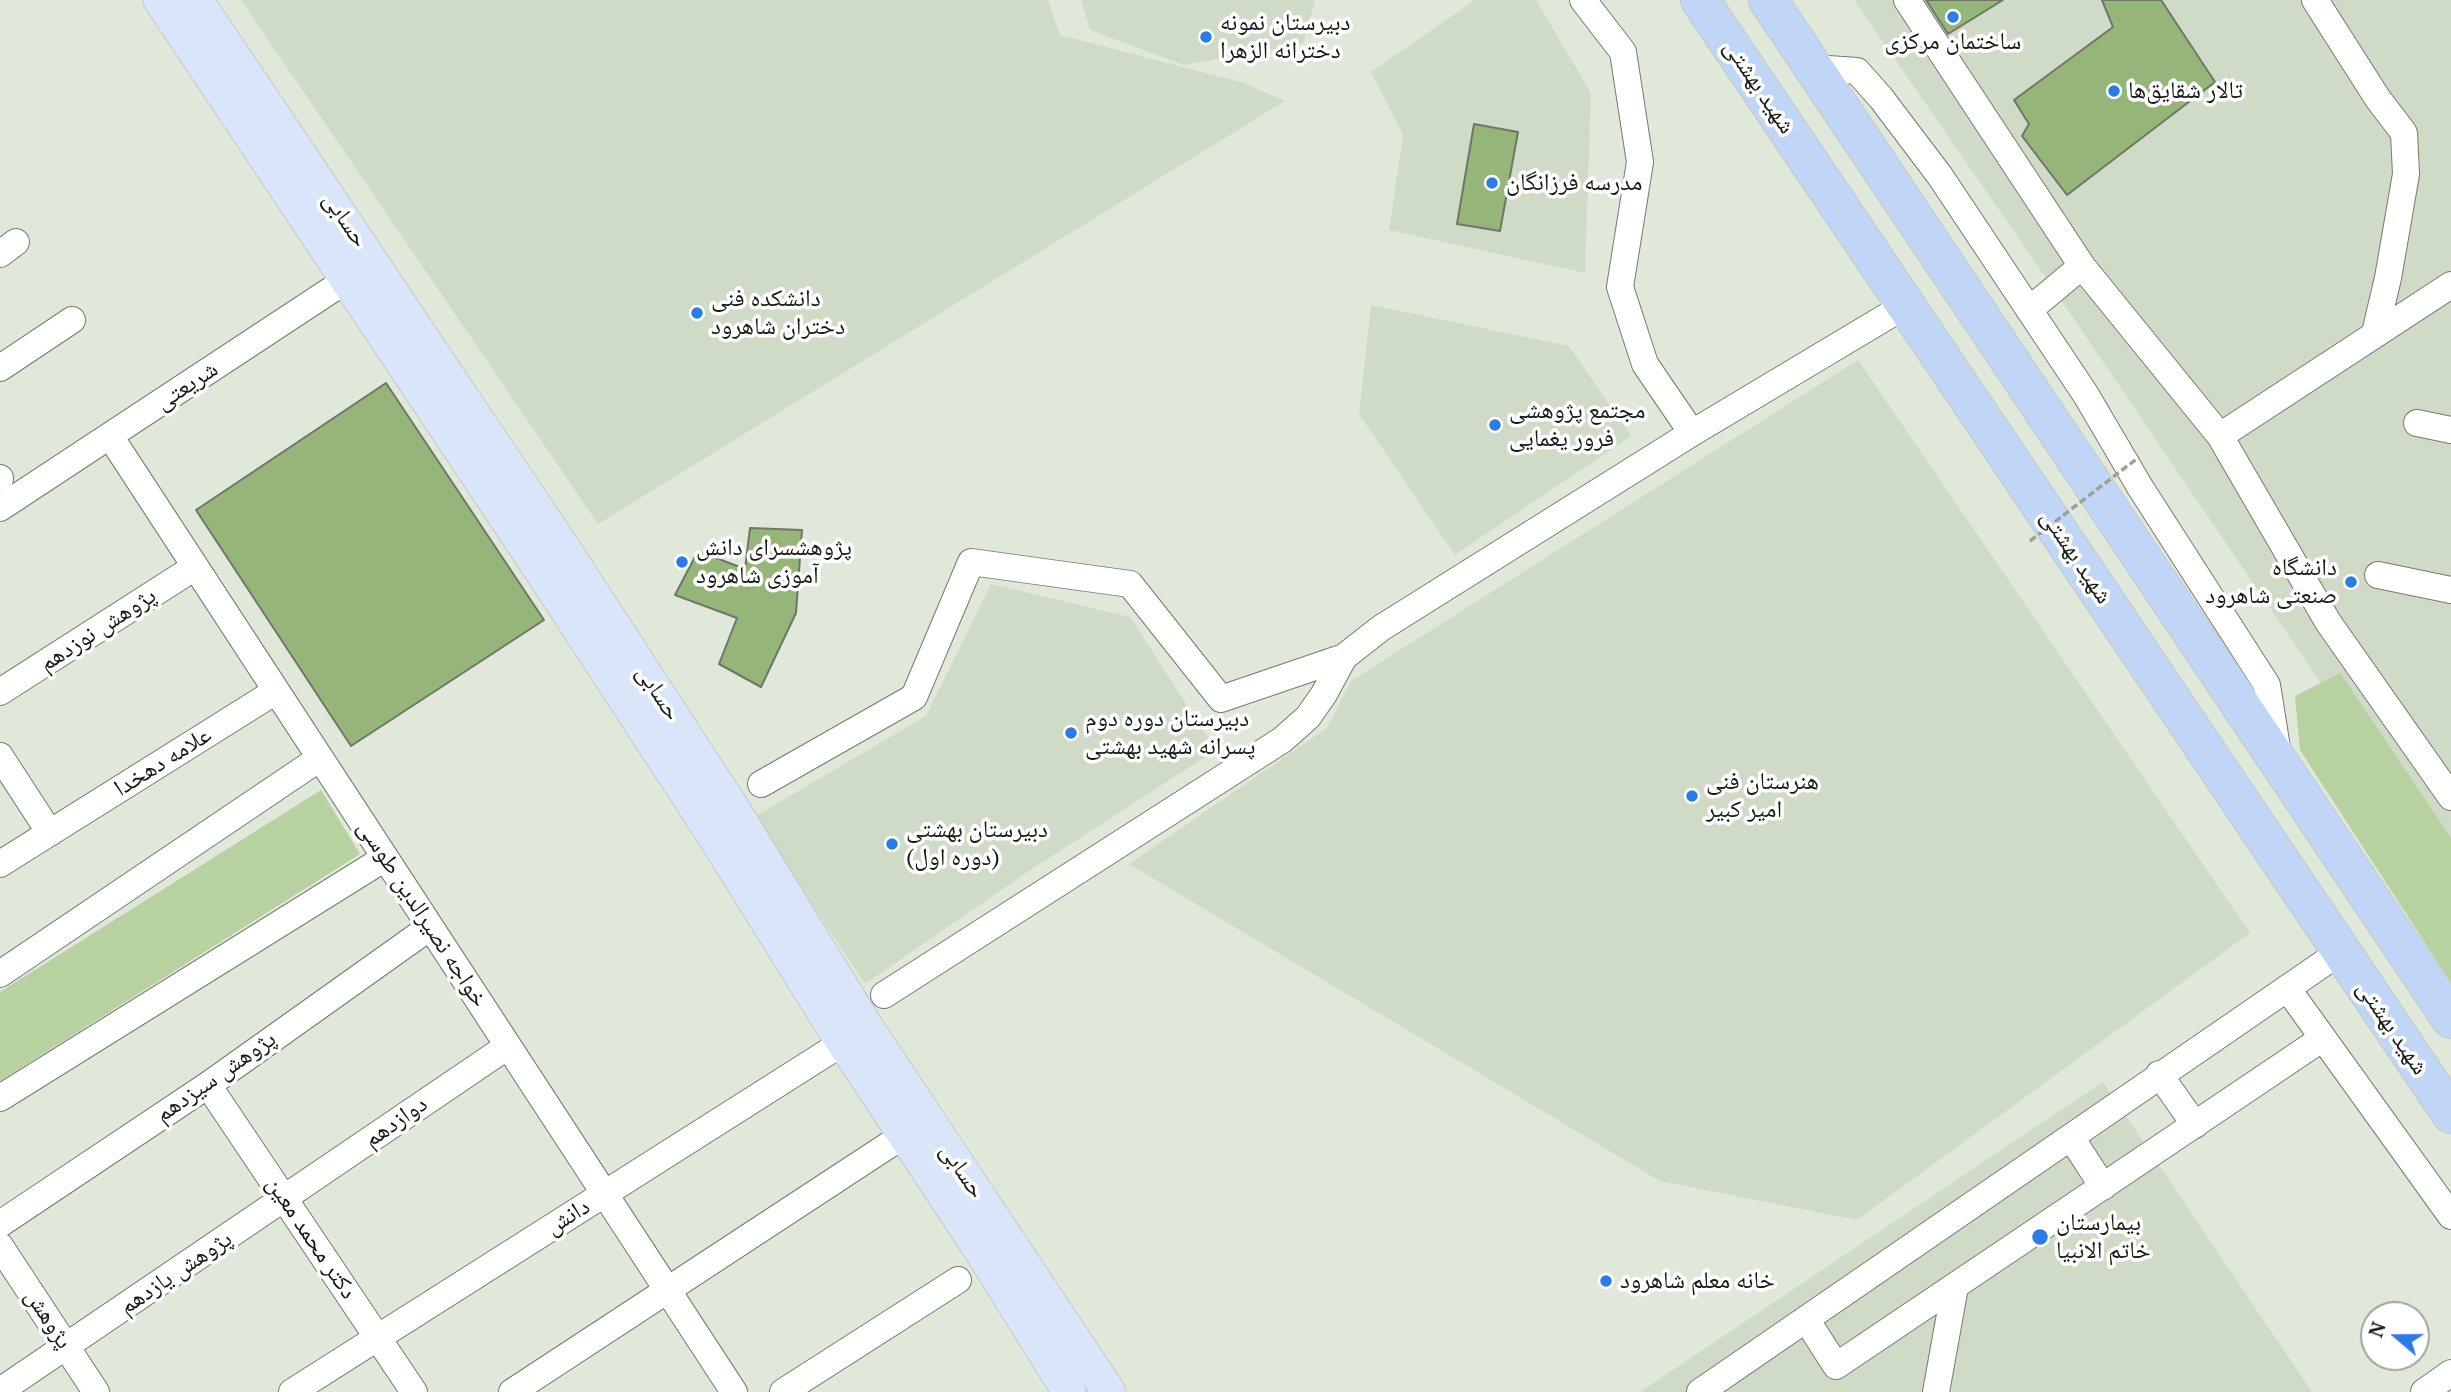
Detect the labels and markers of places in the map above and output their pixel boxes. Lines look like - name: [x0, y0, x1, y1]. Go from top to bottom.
- place label: دبیرستان نمونه دخترانه الزهرا: [1220, 9, 1350, 65]
- marker: ساختمان مرکزی: [1945, 9, 1961, 25]
- place label: ساختمان مرکزی: [1885, 28, 2021, 56]
- marker: دبیرستان نمونه دخترانه الزهرا: [1198, 29, 1214, 45]
- place label: تالار شقایق‌‌ها: [2128, 77, 2243, 105]
- marker: تالار شقایق‌‌ها: [2106, 83, 2122, 99]
- place label: مدرسه فرزانگان: [1506, 169, 1643, 197]
- marker: مدرسه فرزانگان: [1484, 175, 1500, 191]
- place label: دانشکده فنی دختران شاهرود: [711, 285, 845, 341]
- marker: دانشکده فنی دختران شاهرود: [689, 305, 705, 321]
- place label: مجتمع پژوهشی فرور یغمایی: [1509, 397, 1646, 453]
- marker: مجتمع پژوهشی فرور یغمایی: [1487, 417, 1503, 433]
- place label: پژوهشسرای دانش آموزی شاهرود: [696, 534, 852, 590]
- marker: پژوهشسرای دانش آموزی شاهرود: [674, 554, 690, 570]
- place label: دانشگاه صنعتی شاهرود: [2205, 554, 2337, 610]
- marker: دانشگاه صنعتی شاهرود: [2343, 574, 2359, 590]
- place label: دبیرستان دوره دوم پسرانه شهید بهشتی: [1085, 705, 1255, 761]
- marker: دبیرستان دوره دوم پسرانه شهید بهشتی: [1063, 725, 1079, 741]
- place label: هنرستان فنی امیر کبیر: [1706, 768, 1819, 824]
- marker: هنرستان فنی امیر کبیر: [1684, 788, 1700, 804]
- place label: دبیرستان بهشتی (دوره اول): [906, 816, 1048, 872]
- marker: دبیرستان بهشتی (دوره اول): [884, 836, 900, 852]
- place label: بیمارستان خاتم الانبیا: [2056, 1209, 2151, 1265]
- marker: بیمارستان خاتم الانبیا: [2030, 1227, 2050, 1247]
- place label: خانه معلم شاهرود: [1620, 1267, 1775, 1295]
- marker: خانه معلم شاهرود: [1598, 1273, 1614, 1289]

